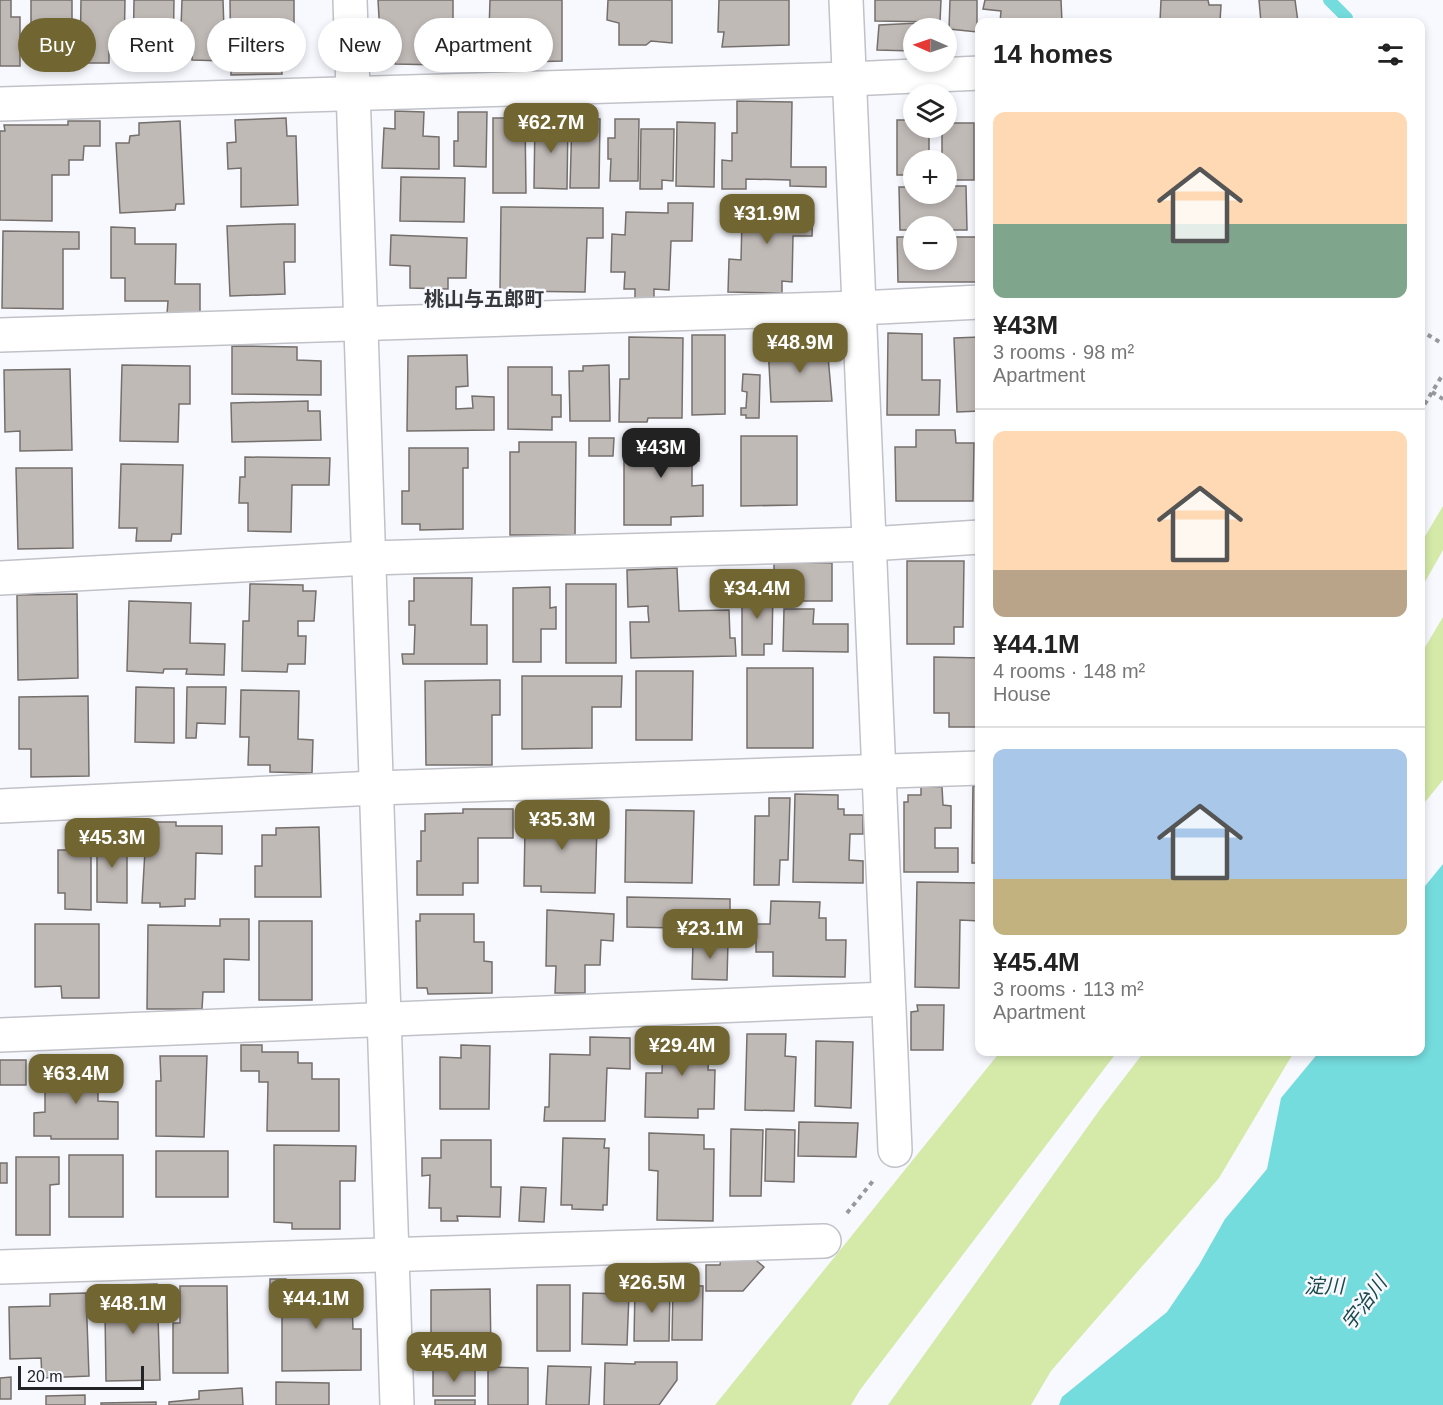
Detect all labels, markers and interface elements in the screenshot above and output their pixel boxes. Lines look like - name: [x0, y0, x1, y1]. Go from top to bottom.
- chip: Buy: [18, 18, 96, 72]
- chip: Rent: [108, 18, 195, 72]
- chip: Filters: [207, 18, 306, 72]
- chip: New: [318, 18, 402, 72]
- chip: Apartment: [414, 18, 553, 72]
- north arrow: [903, 18, 957, 72]
- map controls: [903, 18, 957, 270]
- icon: filters: [1374, 38, 1407, 71]
- text: 14 homes: [993, 39, 1113, 69]
- button: layers: [903, 84, 957, 138]
- pin: ¥62.7M: [502, 103, 600, 154]
- text: ¥62.7M: [518, 111, 584, 133]
- button: +: [903, 150, 957, 204]
- icon: home: [1146, 151, 1254, 259]
- pin: ¥31.9M: [718, 194, 816, 245]
- text: ¥31.9M: [734, 202, 800, 224]
- button: −: [903, 216, 957, 270]
- district label: 桃山与五郎町: [424, 288, 544, 310]
- text: ¥43M: [993, 310, 1058, 340]
- pin: ¥48.9M: [751, 323, 849, 374]
- text: ¥48.9M: [767, 331, 833, 353]
- text: 3 rooms · 98 m²: [993, 341, 1134, 363]
- text: Apartment: [993, 364, 1085, 386]
- pin: ¥43M: [625, 428, 697, 479]
- text: ¥43M: [636, 436, 686, 458]
- icon: home: [1146, 470, 1254, 578]
- pin: ¥34.4M: [708, 569, 806, 620]
- text: ¥34.4M: [724, 577, 790, 599]
- text: ¥44.1M: [993, 629, 1080, 659]
- text: 4 rooms · 148 m²: [993, 660, 1145, 682]
- text: House: [993, 683, 1051, 705]
- icon: home: [1146, 788, 1254, 896]
- pin: ¥35.3M: [513, 800, 611, 851]
- text: ¥35.3M: [529, 808, 595, 830]
- pin: ¥45.3M: [63, 818, 161, 869]
- text: ¥45.3M: [79, 826, 145, 848]
- pin: ¥23.1M: [661, 909, 759, 960]
- text: ¥23.1M: [677, 917, 743, 939]
- text: ¥45.4M: [993, 947, 1080, 977]
- text: 3 rooms · 113 m²: [993, 978, 1144, 1000]
- text: Apartment: [993, 1001, 1085, 1023]
- pin: ¥29.4M: [633, 1026, 731, 1077]
- text: ¥29.4M: [649, 1034, 715, 1056]
- pin: ¥63.4M: [27, 1054, 125, 1105]
- text: ¥63.4M: [43, 1062, 109, 1084]
- pin: ¥26.5M: [603, 1263, 701, 1314]
- text: ¥26.5M: [619, 1271, 685, 1293]
- water label: 宇治川: [1337, 1271, 1392, 1334]
- water label: 淀川: [1304, 1275, 1346, 1297]
- pin: ¥44.1M: [267, 1279, 365, 1330]
- pin: ¥48.1M: [84, 1284, 182, 1335]
- text: ¥44.1M: [283, 1287, 349, 1309]
- text: ¥48.1M: [100, 1292, 166, 1314]
- pin: ¥45.4M: [405, 1332, 503, 1383]
- text: ¥45.4M: [421, 1340, 487, 1362]
- scale bar: [18, 1363, 144, 1390]
- text: 20 m: [27, 1368, 63, 1385]

